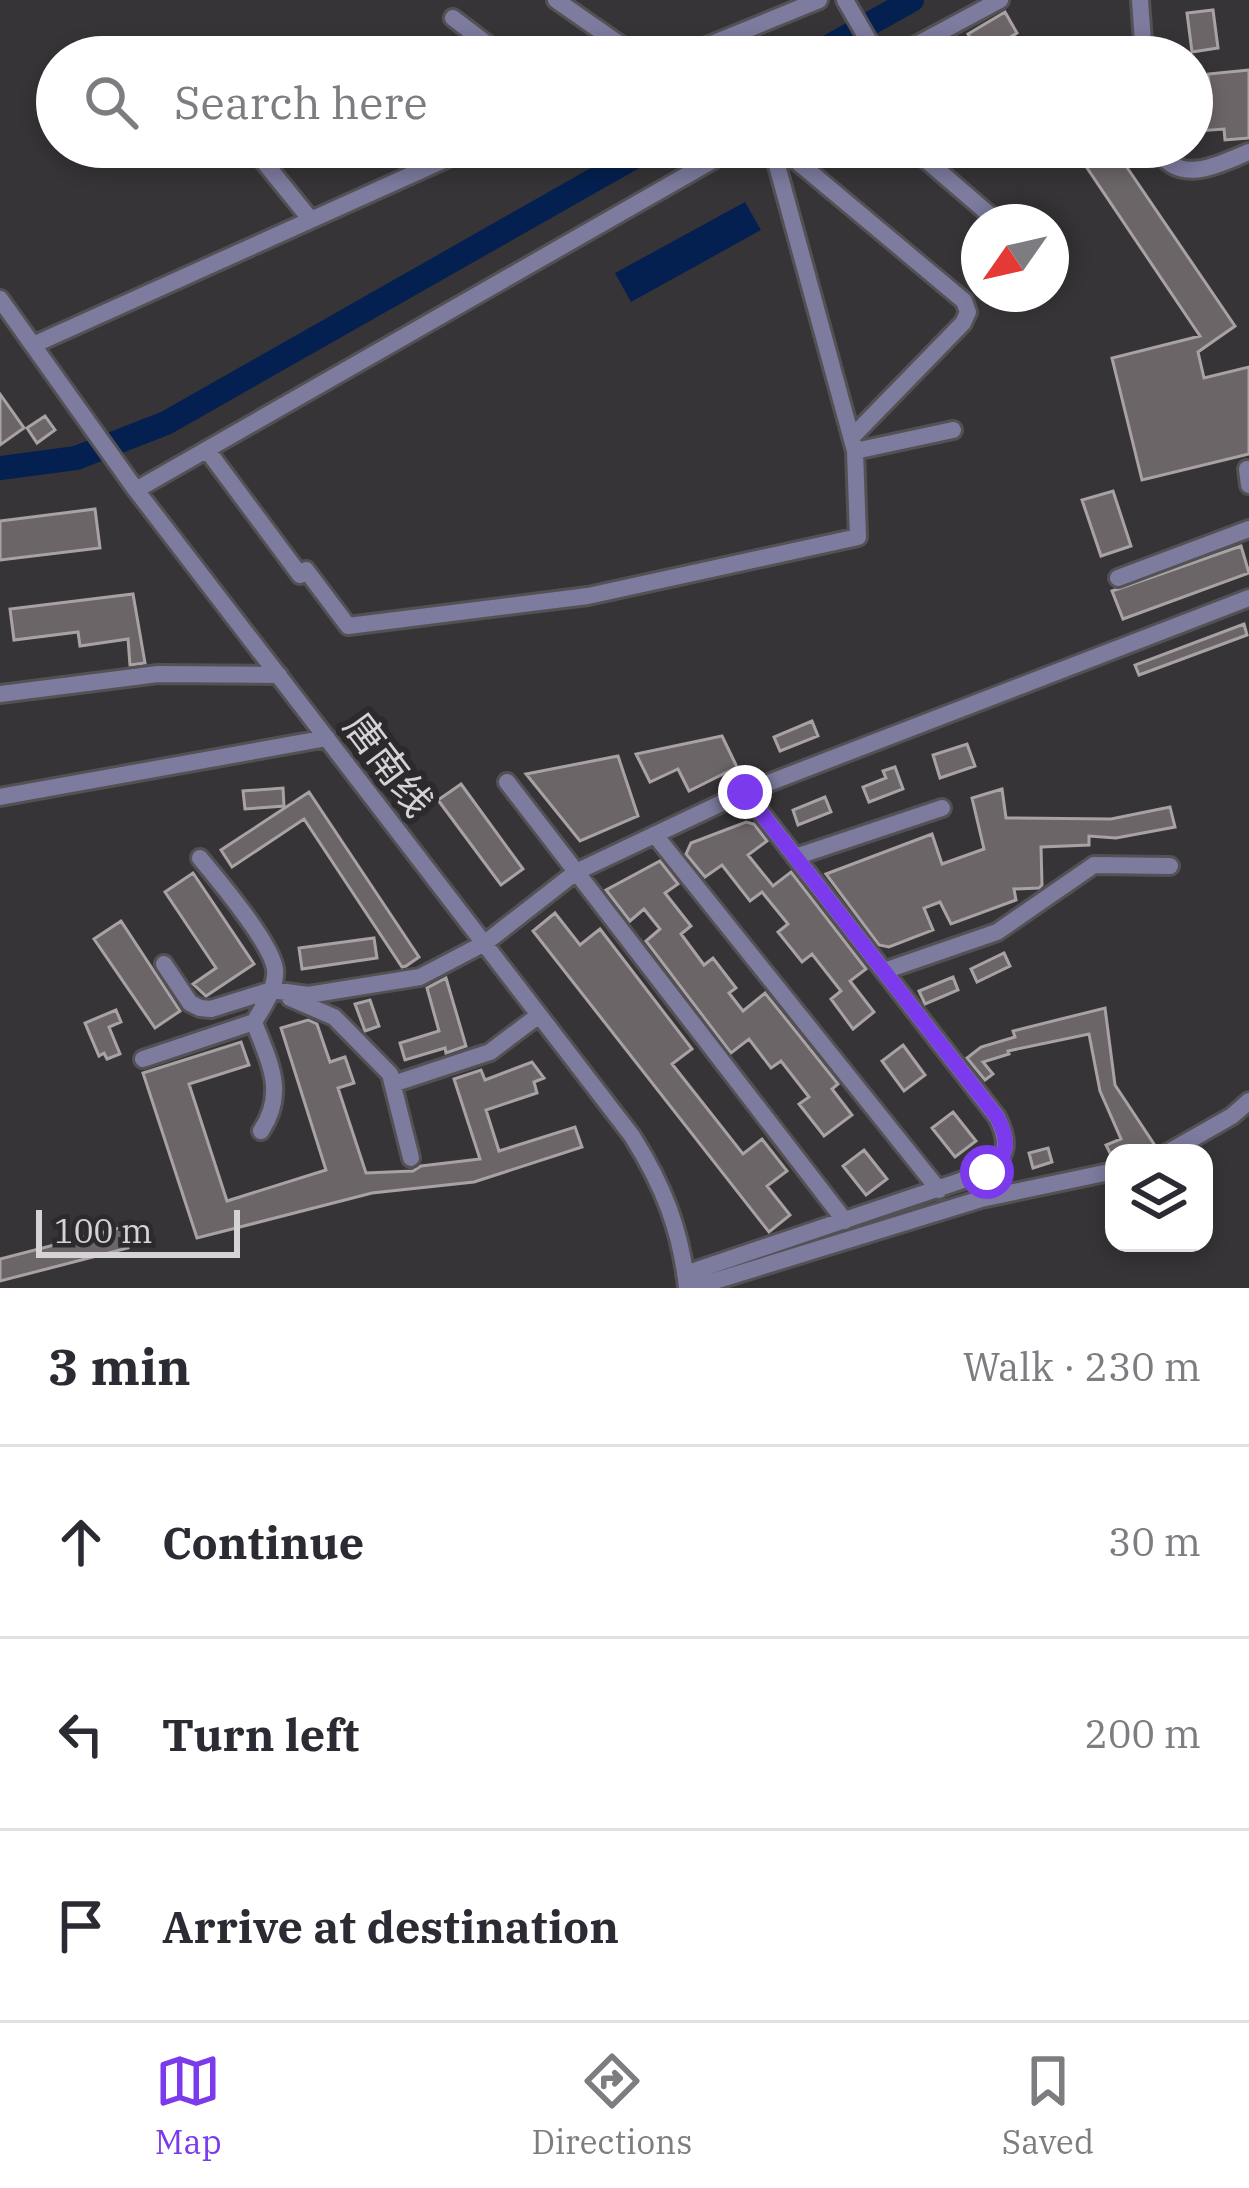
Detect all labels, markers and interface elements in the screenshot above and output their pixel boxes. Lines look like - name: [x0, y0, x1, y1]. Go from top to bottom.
- search box: [36, 36, 1213, 168]
- icon: search: [78, 69, 144, 135]
- text: Search here: [174, 73, 428, 131]
- north arrow: [961, 204, 1069, 312]
- street label: 唐南线: [333, 702, 445, 826]
- route end: [718, 765, 772, 819]
- map controls: [1105, 1144, 1213, 1252]
- button: layers: [1105, 1144, 1213, 1252]
- route start: [960, 1145, 1014, 1199]
- scale bar: [36, 1204, 240, 1257]
- text: 100 m: [54, 1209, 153, 1252]
- text: 3 min: [48, 1333, 191, 1399]
- text: Walk · 230 m: [963, 1341, 1201, 1392]
- icon: ahead: [48, 1509, 114, 1575]
- text: Continue: [162, 1513, 364, 1571]
- text: 30 m: [1108, 1516, 1201, 1567]
- icon: left: [48, 1701, 114, 1767]
- text: Turn left: [162, 1705, 359, 1763]
- text: 200 m: [1085, 1708, 1201, 1759]
- icon: arrive: [48, 1893, 114, 1959]
- text: Arrive at destination: [162, 1897, 619, 1955]
- tab: Map: [155, 2048, 222, 2163]
- tab: Directions: [531, 2048, 692, 2163]
- tab: Saved: [1002, 2048, 1094, 2163]

